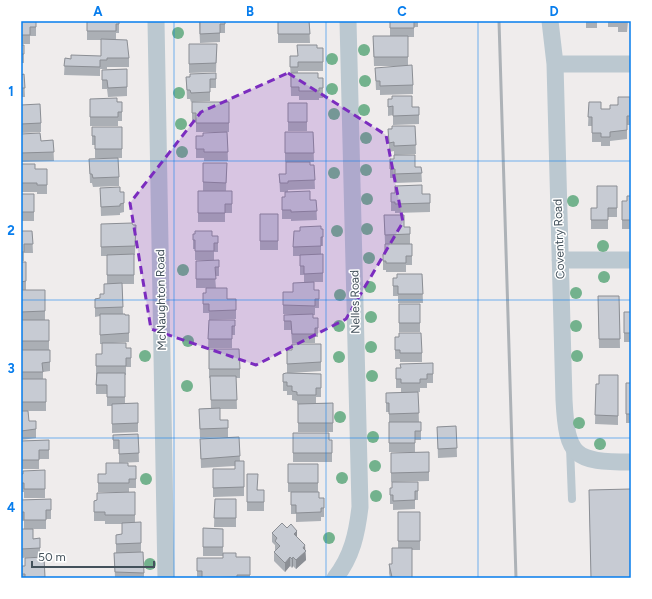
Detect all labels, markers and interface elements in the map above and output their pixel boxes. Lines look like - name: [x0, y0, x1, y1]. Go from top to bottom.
- text: A: [93, 4, 103, 19]
- text: B: [246, 4, 254, 19]
- text: C: [397, 4, 407, 19]
- text: D: [549, 4, 559, 19]
- text: 1: [8, 84, 14, 99]
- street label: Coventry Road: [551, 199, 567, 279]
- text: 2: [7, 223, 15, 238]
- street label: McNaughton Road: [153, 249, 169, 351]
- street label: Nelles Road: [347, 270, 363, 334]
- text: 3: [7, 361, 15, 376]
- text: 4: [7, 500, 15, 515]
- scale bar: [32, 543, 154, 569]
- text: 50 m: [38, 550, 66, 564]

